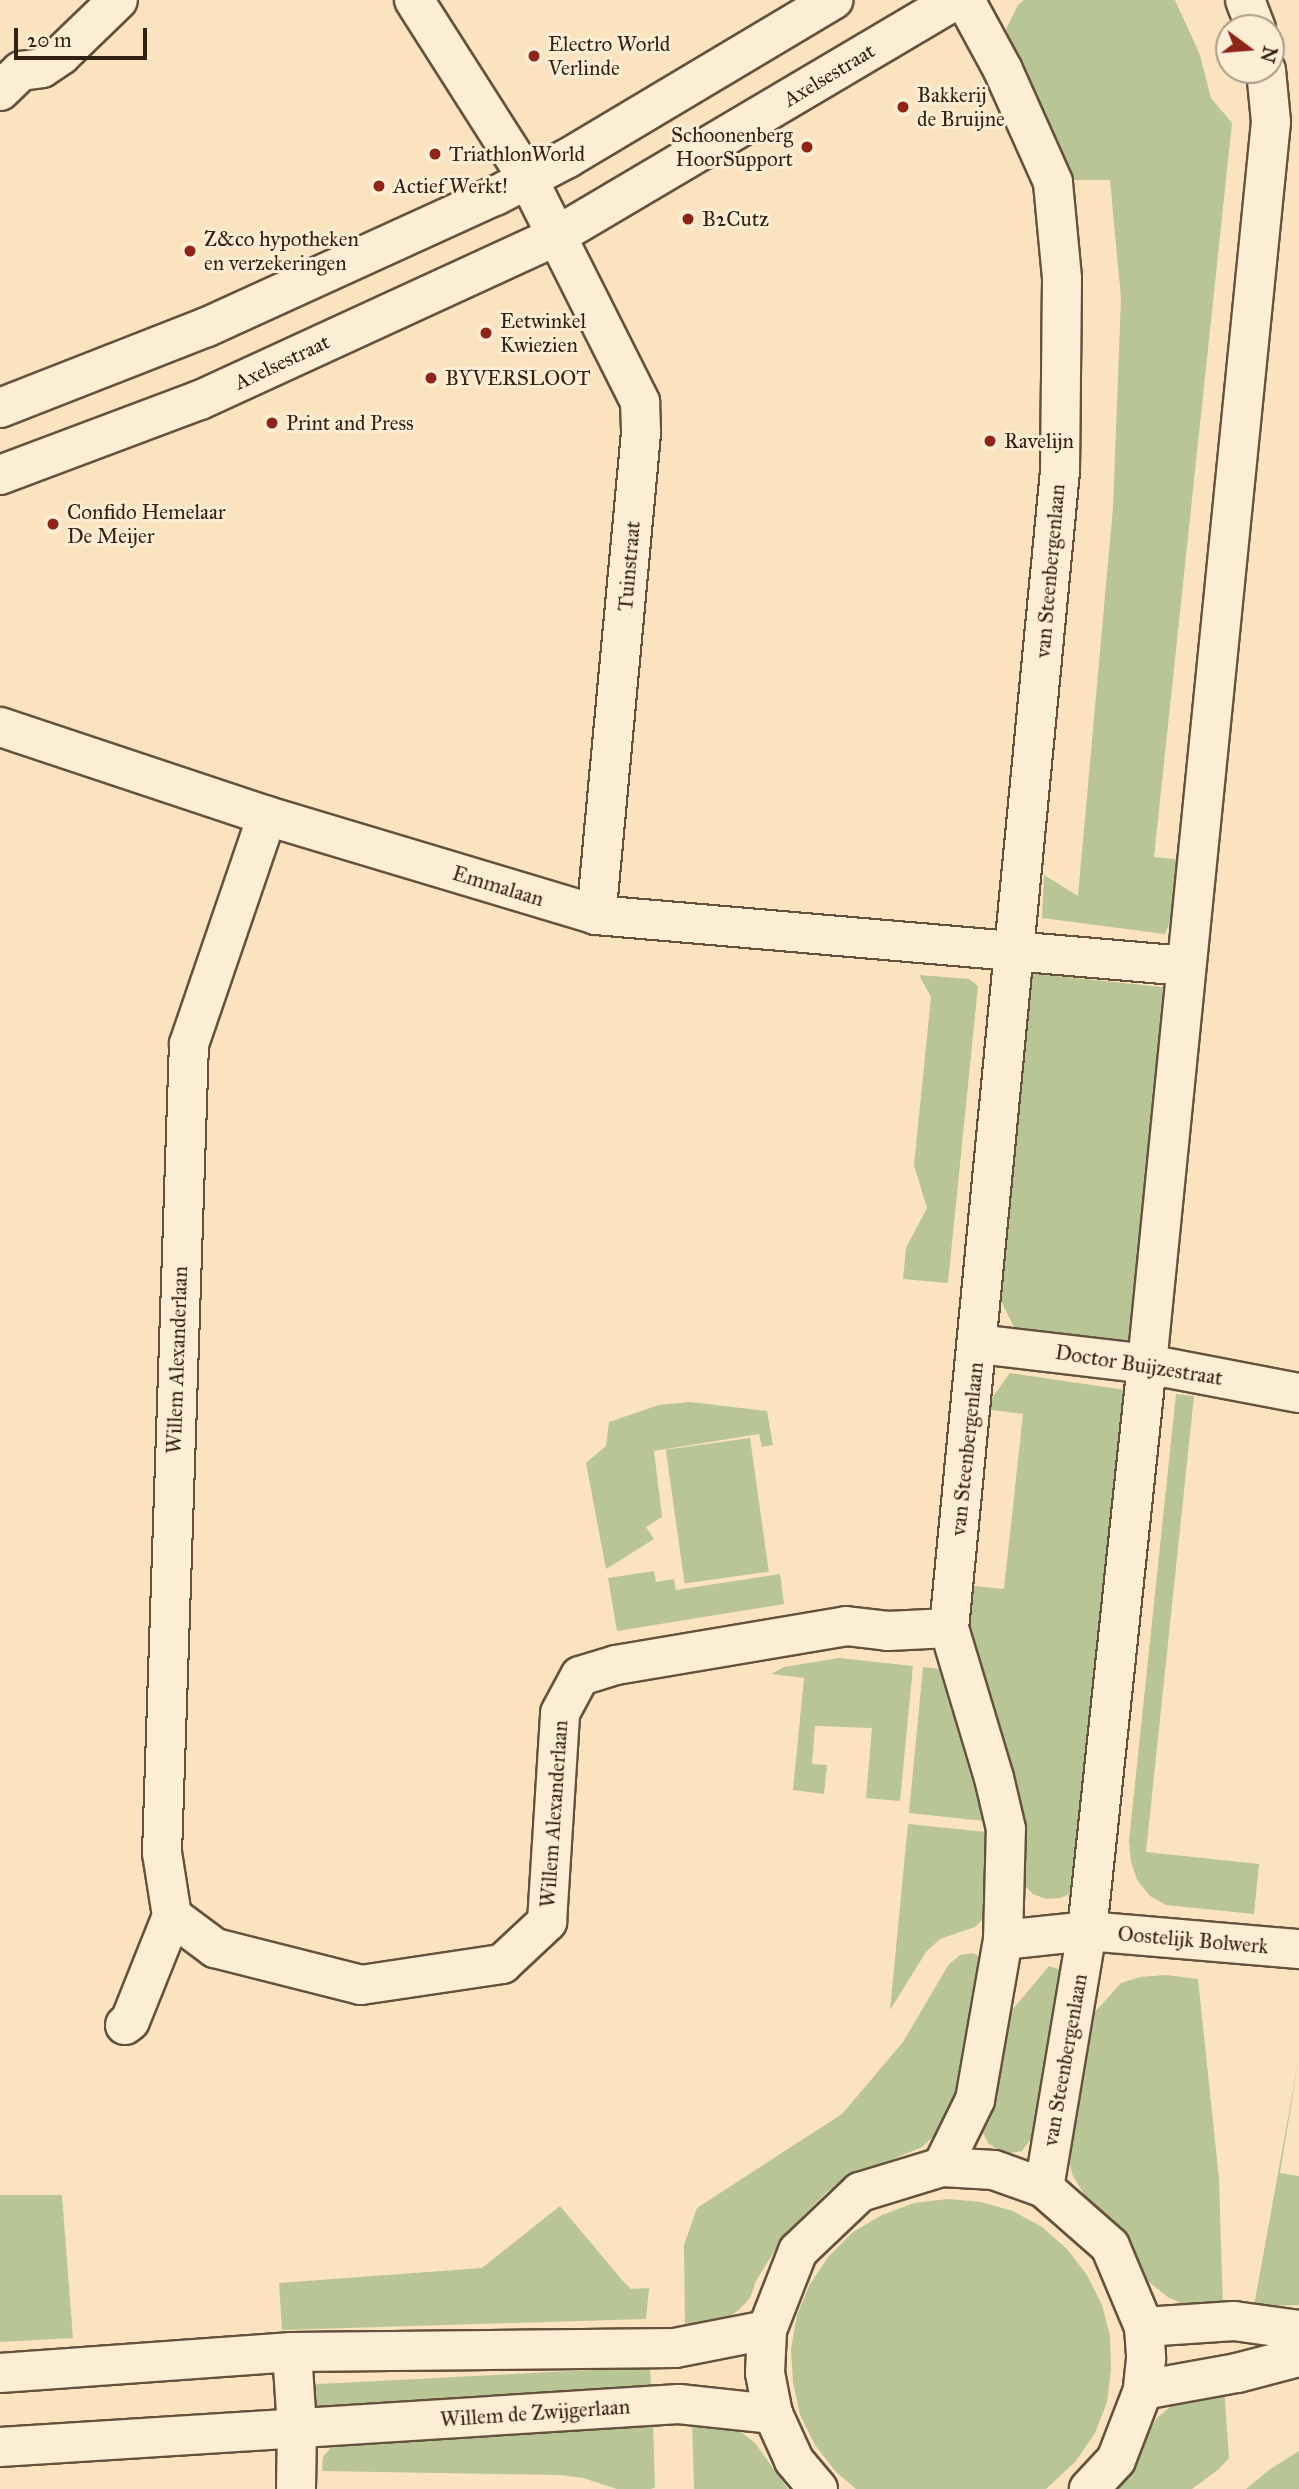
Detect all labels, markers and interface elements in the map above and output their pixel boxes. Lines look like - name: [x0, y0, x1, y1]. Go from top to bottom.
- scale bar: [18, 14, 150, 58]
- north arrow: [1215, 14, 1285, 84]
- text: 20 m: [27, 27, 72, 53]
- place label: Electro World Verlinde: [548, 31, 670, 81]
- street label: Axelsestraat: [779, 38, 879, 112]
- text: N: [1255, 43, 1282, 65]
- marker: Electro World Verlinde: [526, 48, 542, 64]
- place label: Bakkerij de Bruijne: [917, 82, 1005, 132]
- marker: Bakkerij de Bruijne: [895, 99, 911, 115]
- place label: Schoonenberg HoorSupport: [671, 122, 793, 172]
- marker: Schoonenberg HoorSupport: [799, 139, 815, 155]
- place label: TriathlonWorld: [449, 141, 585, 167]
- marker: TriathlonWorld: [427, 146, 443, 162]
- place label: Actief Werkt!: [393, 173, 508, 199]
- marker: Actief Werkt!: [371, 178, 387, 194]
- place label: B2Cutz: [702, 206, 769, 232]
- marker: B2Cutz: [680, 211, 696, 227]
- place label: Z&co hypotheken en verzekeringen: [204, 226, 359, 276]
- marker: Z&co hypotheken en verzekeringen: [182, 243, 198, 259]
- place label: Eetwinkel Kwiezien: [500, 308, 586, 358]
- marker: Eetwinkel Kwiezien: [478, 325, 494, 341]
- street label: Axelsestraat: [230, 329, 334, 395]
- place label: BYVERSLOOT: [445, 365, 591, 391]
- marker: BYVERSLOOT: [423, 370, 439, 386]
- place label: Print and Press: [286, 410, 414, 436]
- marker: Print and Press: [264, 415, 280, 431]
- place label: Ravelijn: [1004, 428, 1074, 454]
- marker: Ravelijn: [982, 433, 998, 449]
- street label: van Steenbergenlaan: [1030, 483, 1070, 659]
- place label: Confido Hemelaar De Meijer: [67, 499, 226, 549]
- marker: Confido Hemelaar De Meijer: [45, 516, 61, 532]
- street label: Tuinstraat: [613, 520, 645, 612]
- street label: Emmalaan: [449, 860, 547, 912]
- street label: Willem Alexanderlaan: [161, 1266, 193, 1454]
- street label: Doctor Buijzestraat: [1053, 1339, 1225, 1391]
- street label: van Steenbergenlaan: [945, 1361, 989, 1537]
- street label: Willem Alexanderlaan: [535, 1719, 573, 1909]
- street label: Oostelijk Bolwerk: [1117, 1921, 1269, 1959]
- street label: van Steenbergenlaan: [1037, 1972, 1093, 2148]
- street label: Willem de Zwijgerlaan: [439, 2394, 631, 2432]

